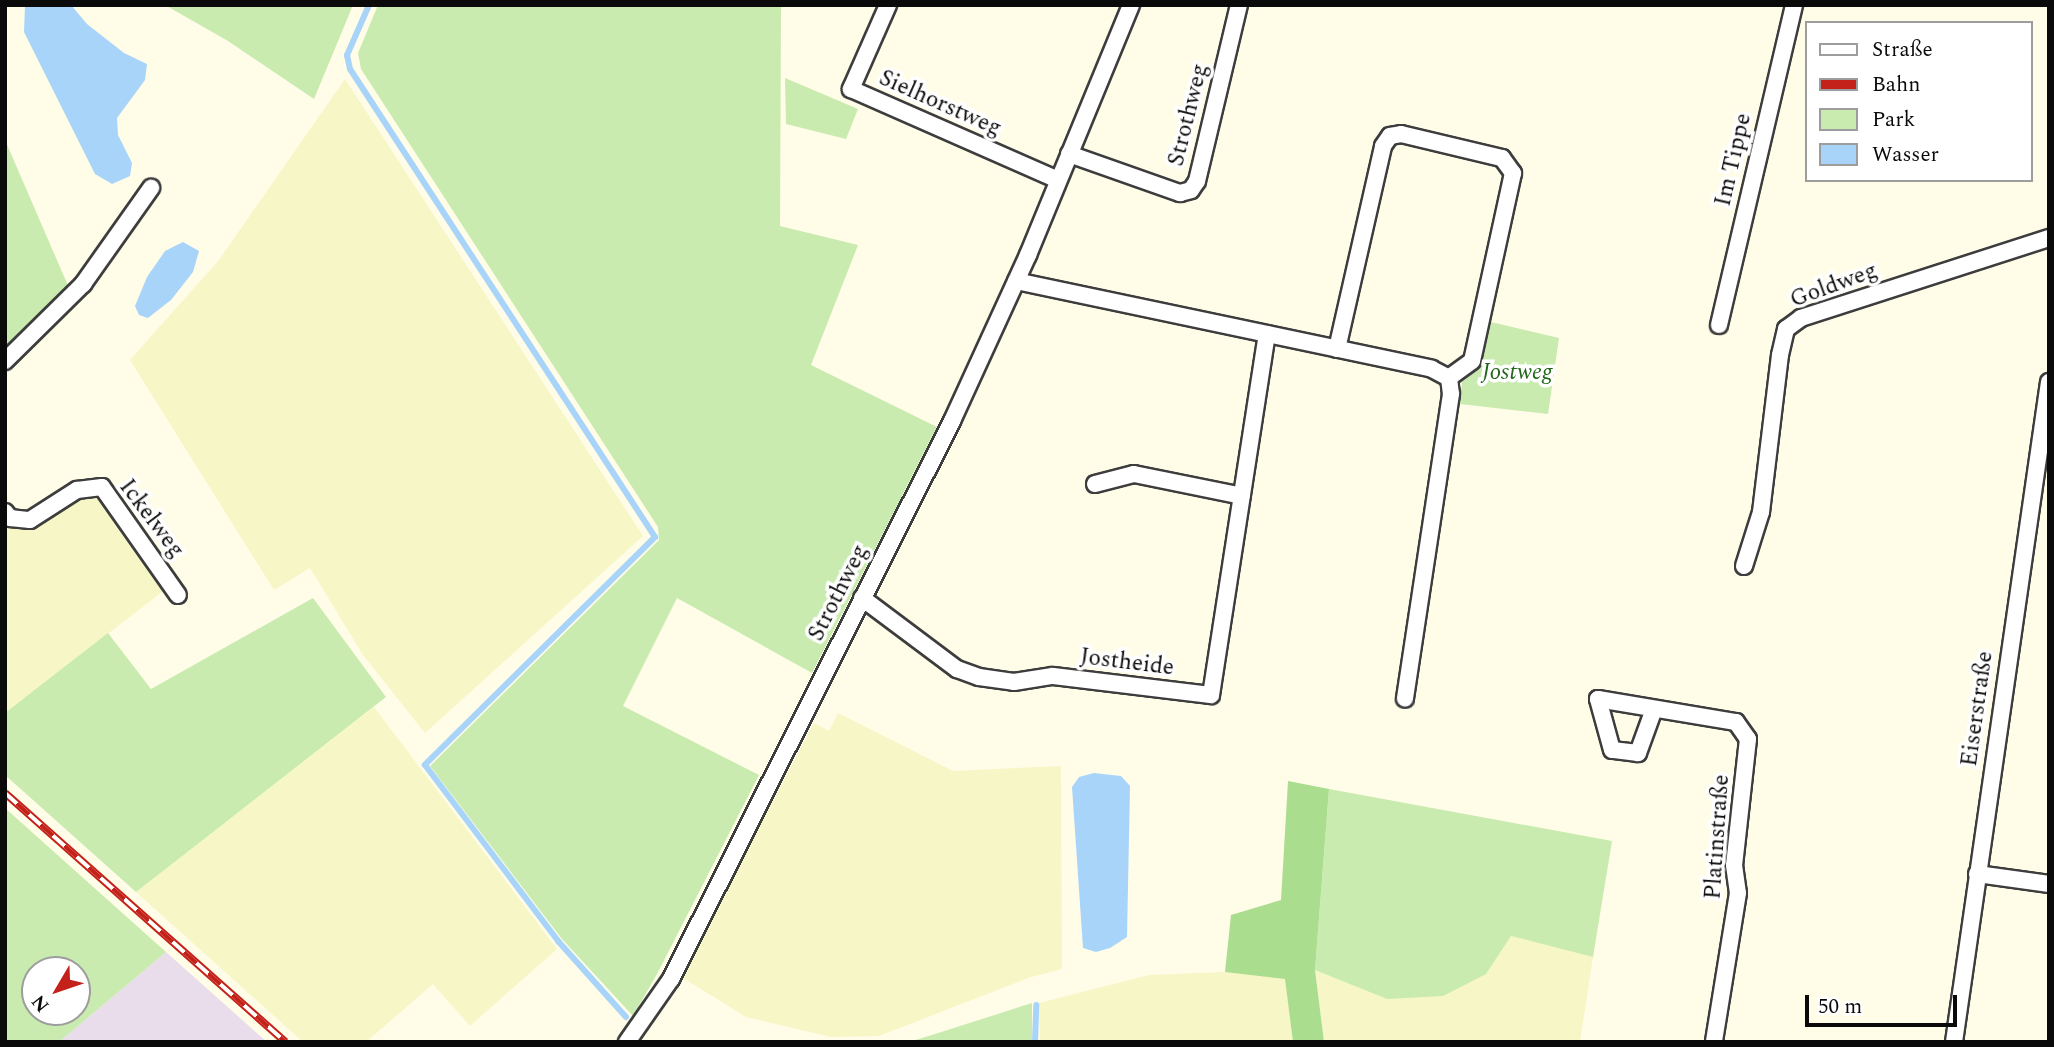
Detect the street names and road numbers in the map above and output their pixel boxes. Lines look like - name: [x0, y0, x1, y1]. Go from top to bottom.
- street label: Strothweg: [1163, 61, 1215, 169]
- street label: Sielhorstweg: [875, 65, 1005, 143]
- street label: Im Tippe: [1710, 111, 1758, 209]
- street label: Goldweg: [1787, 258, 1881, 314]
- street label: Ickelweg: [113, 474, 189, 564]
- street label: Strothweg: [803, 540, 875, 646]
- street label: Jostheide: [1078, 644, 1176, 682]
- street label: Eiserstraße: [1956, 650, 2000, 768]
- street label: Platinstraße: [1700, 774, 1736, 900]

